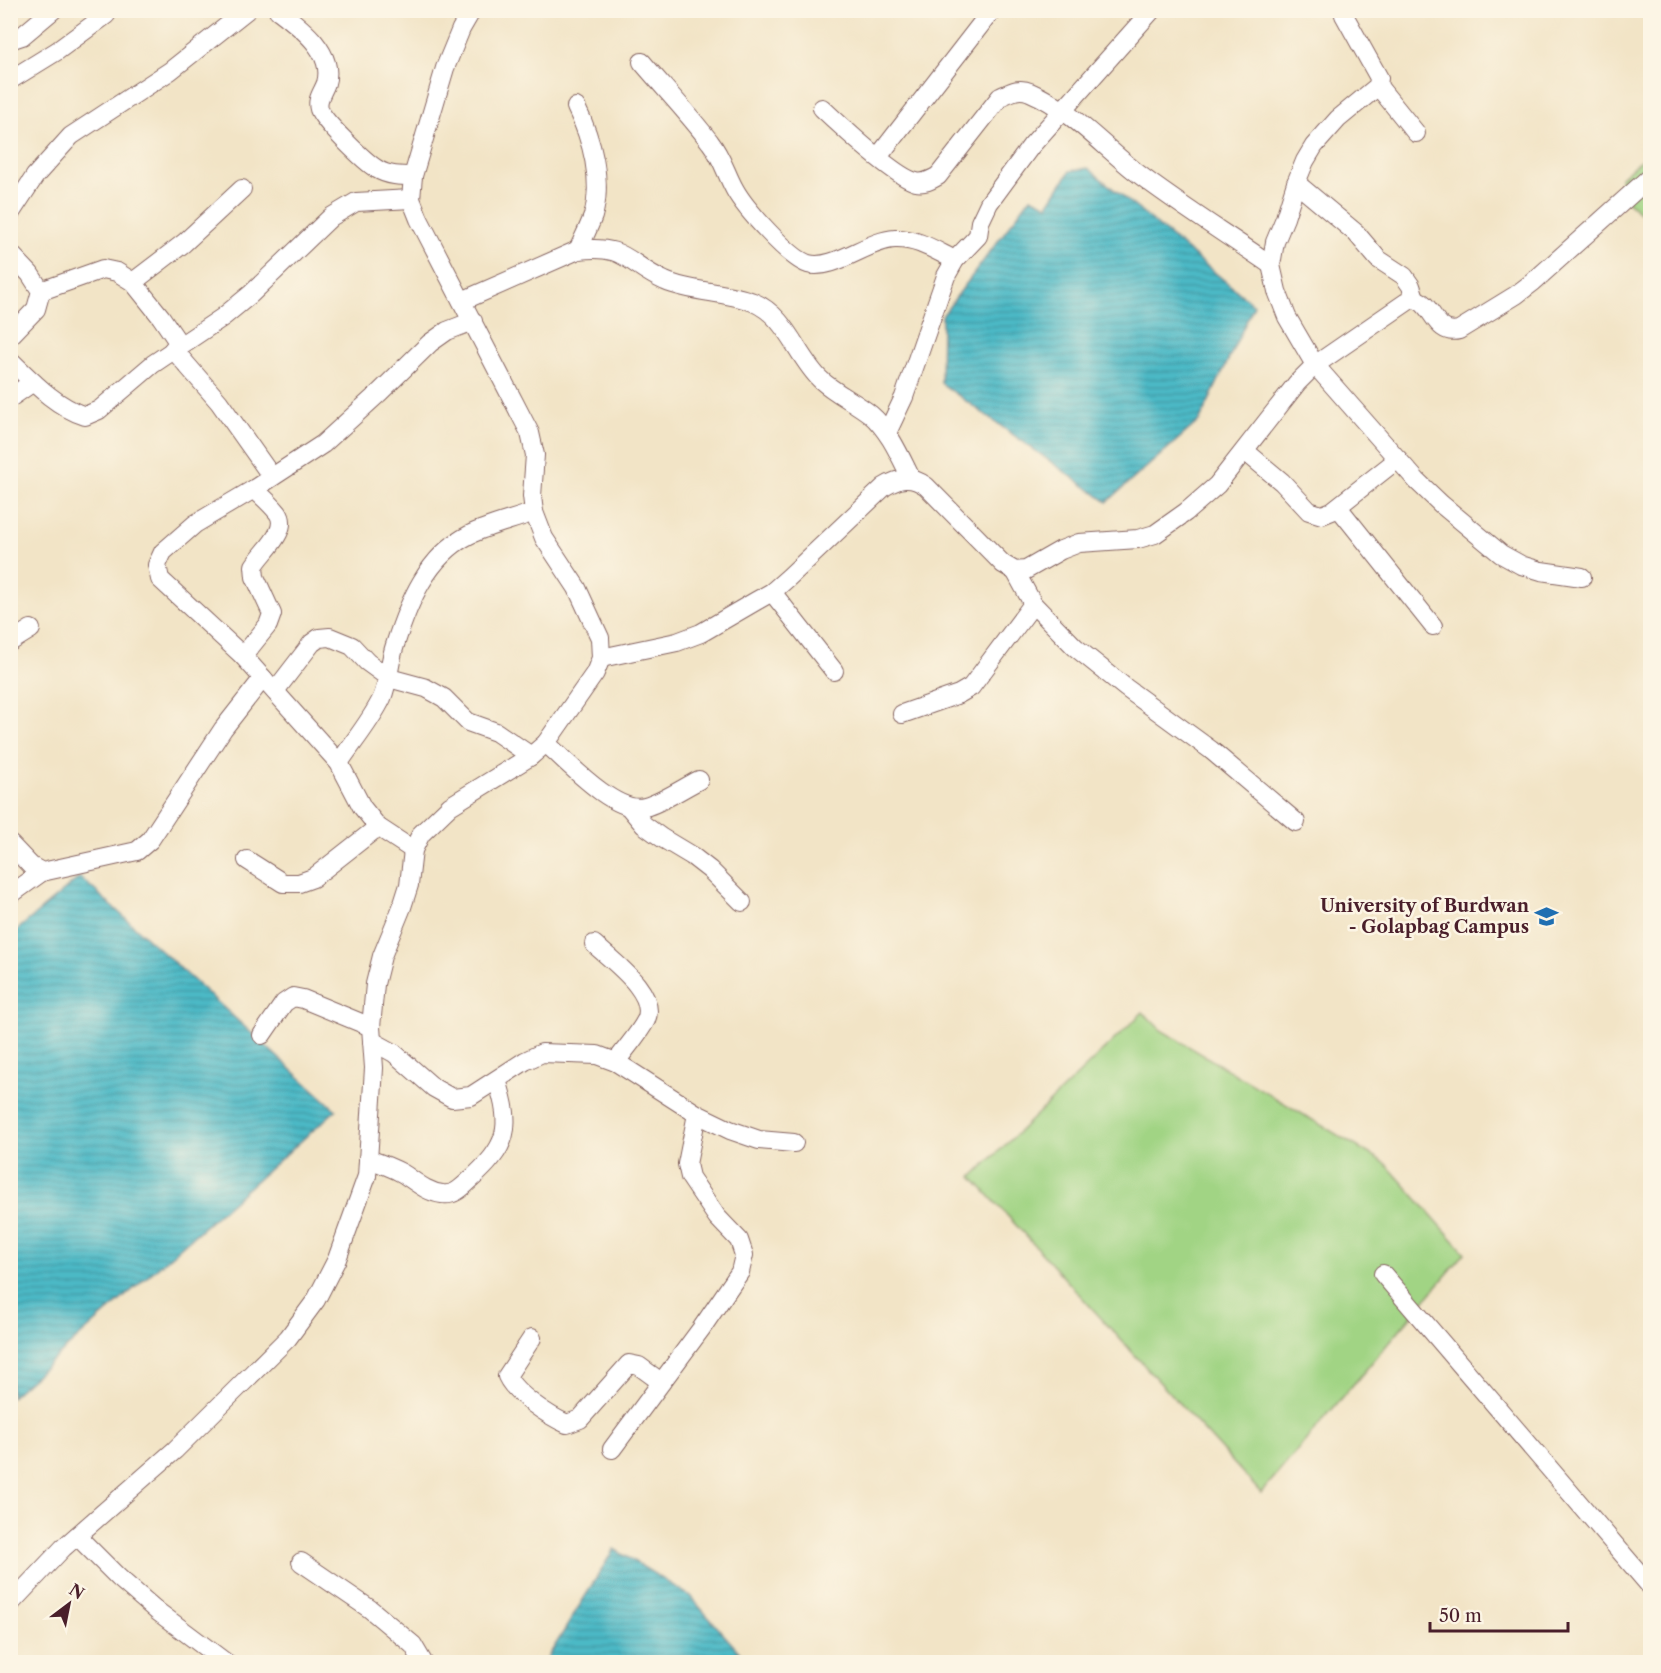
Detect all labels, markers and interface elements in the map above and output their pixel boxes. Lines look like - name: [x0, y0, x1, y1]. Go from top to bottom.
- place label: University of Burdwan - Golapbag Campus: [1320, 895, 1530, 938]
- school or university icon: University of Burdwan - Golapbag Campus: [1534, 903, 1560, 929]
- north arrow: [39, 1574, 99, 1634]
- text: N: [66, 1579, 88, 1603]
- scale bar: [1430, 1595, 1568, 1633]
- text: 50 m: [1439, 1605, 1482, 1627]

